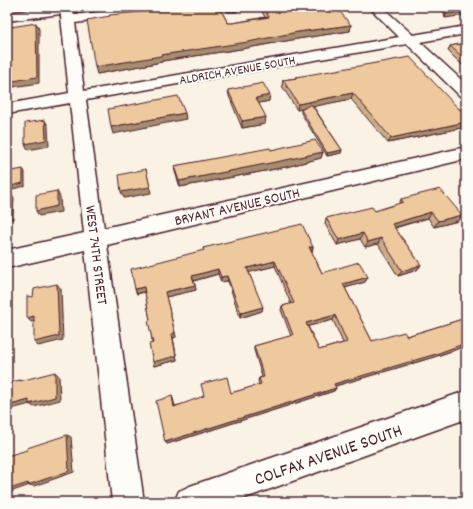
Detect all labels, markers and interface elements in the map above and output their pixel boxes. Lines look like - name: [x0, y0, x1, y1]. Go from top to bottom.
- street label: ALDRICH AVENUE SOUTH: [178, 52, 297, 91]
- street label: BRYANT AVENUE SOUTH: [173, 183, 302, 233]
- street label: WEST 74TH STREET: [78, 204, 112, 306]
- street label: COLFAX AVENUE SOUTH: [252, 419, 406, 493]

